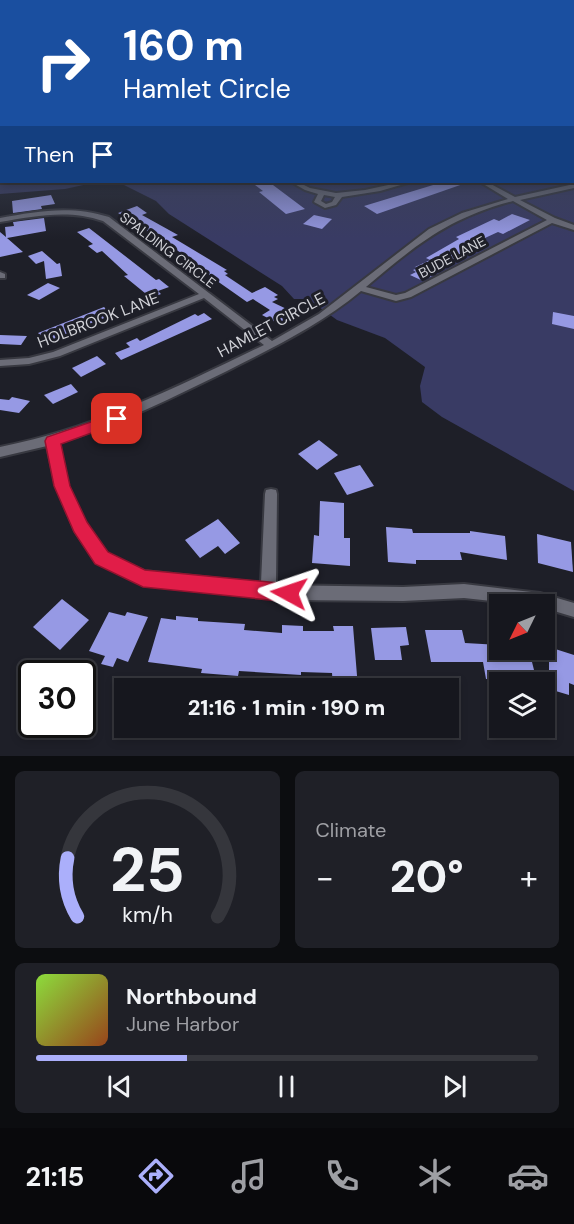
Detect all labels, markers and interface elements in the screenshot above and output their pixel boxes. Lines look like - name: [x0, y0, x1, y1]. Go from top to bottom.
- text: 160 m: [123, 18, 244, 73]
- icon: right: [24, 24, 102, 102]
- text: Hamlet Circle: [123, 71, 291, 106]
- icon: arrive: [86, 138, 119, 171]
- text: Then: [24, 140, 74, 169]
- street label: SPALDING CIRCLE: [116, 208, 220, 292]
- street label: BUDE LANE: [415, 232, 489, 282]
- street label: HOLBROOK LANE: [34, 287, 162, 353]
- street label: HAMLET CIRCLE: [213, 288, 329, 362]
- pin: [91, 393, 142, 444]
- icon: arrive: [100, 402, 133, 435]
- position arrow: [257, 561, 321, 625]
- north arrow: [489, 594, 555, 660]
- map controls: [489, 594, 555, 738]
- speed limit sign: 30: [18, 660, 96, 738]
- button: layers: [489, 672, 555, 738]
- text: 21:16 · 1 min · 190 m: [188, 693, 385, 722]
- text: Climate: [316, 817, 386, 843]
- text: 25: [110, 829, 185, 910]
- text: 20°: [390, 847, 464, 906]
- text: −: [316, 856, 334, 899]
- text: +: [520, 856, 538, 899]
- text: km/h: [122, 901, 173, 929]
- text: Northbound: [126, 982, 257, 1011]
- text: June Harbor: [126, 1011, 239, 1037]
- icon: previous: [103, 1070, 136, 1103]
- icon: pause: [270, 1070, 303, 1103]
- icon: next: [438, 1070, 471, 1103]
- icon: directions: [135, 1155, 177, 1197]
- icon: music: [228, 1155, 270, 1197]
- icon: phone: [321, 1155, 363, 1197]
- icon: climate: [414, 1155, 456, 1197]
- icon: car: [507, 1155, 549, 1197]
- text: 21:15: [25, 1159, 84, 1194]

